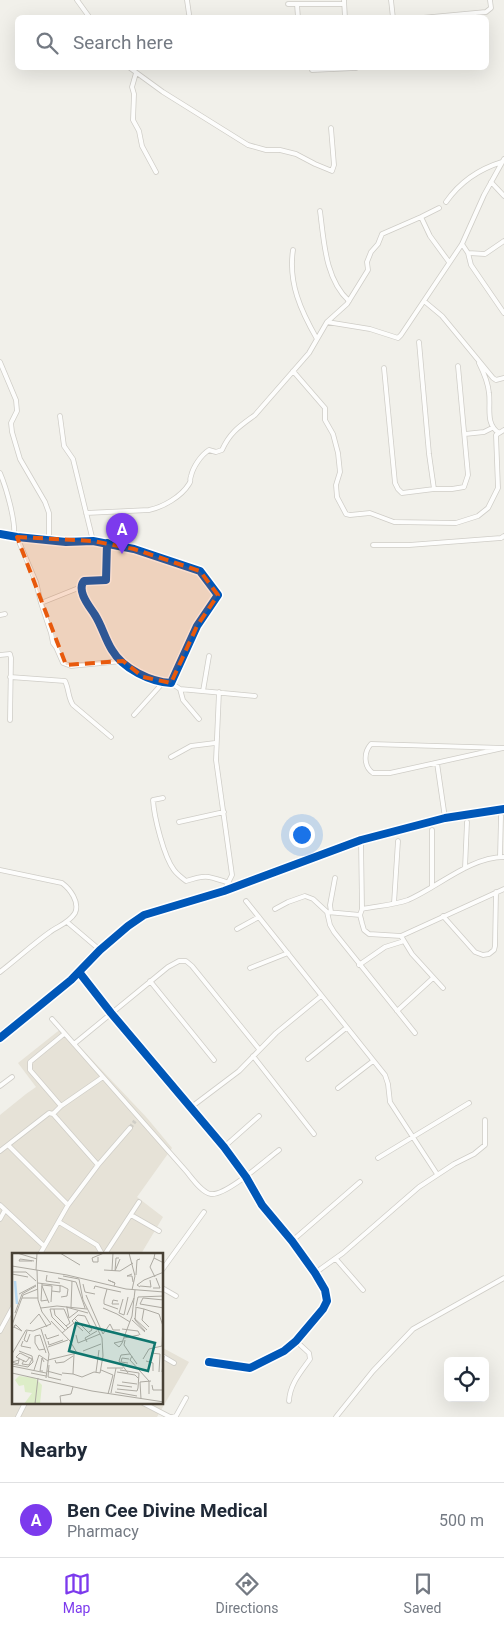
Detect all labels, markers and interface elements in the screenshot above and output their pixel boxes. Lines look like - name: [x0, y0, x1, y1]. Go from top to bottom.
- search box: [15, 15, 489, 70]
- icon: search: [33, 29, 61, 57]
- text: Search here: [73, 31, 173, 54]
- pin: A: [106, 513, 138, 554]
- your location: [289, 822, 315, 848]
- inset map: [12, 1253, 164, 1404]
- map controls: [444, 1357, 489, 1402]
- button: locate: [444, 1357, 489, 1402]
- text: Nearby: [20, 1438, 87, 1462]
- text: Ben Cee Divine Medical: [67, 1499, 268, 1522]
- text: A: [31, 1511, 41, 1530]
- text: 500 m: [439, 1511, 484, 1530]
- text: Pharmacy: [67, 1522, 139, 1541]
- tab: Map: [63, 1570, 91, 1616]
- tab: Directions: [216, 1570, 279, 1616]
- tab: Saved: [404, 1570, 441, 1616]

